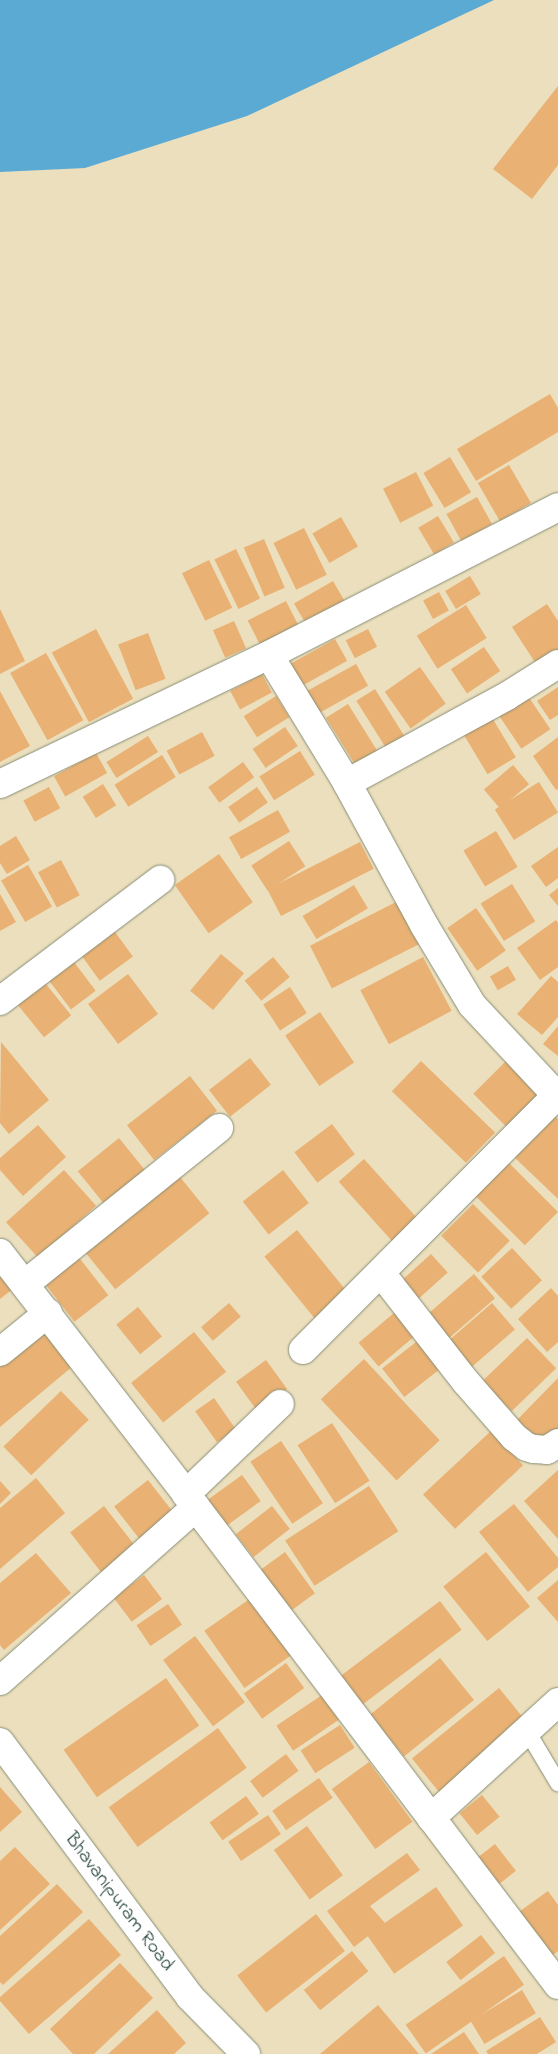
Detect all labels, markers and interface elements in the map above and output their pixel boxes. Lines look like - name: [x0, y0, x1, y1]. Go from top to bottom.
- street label: Bhavanipuram Road: [59, 1828, 179, 1976]

